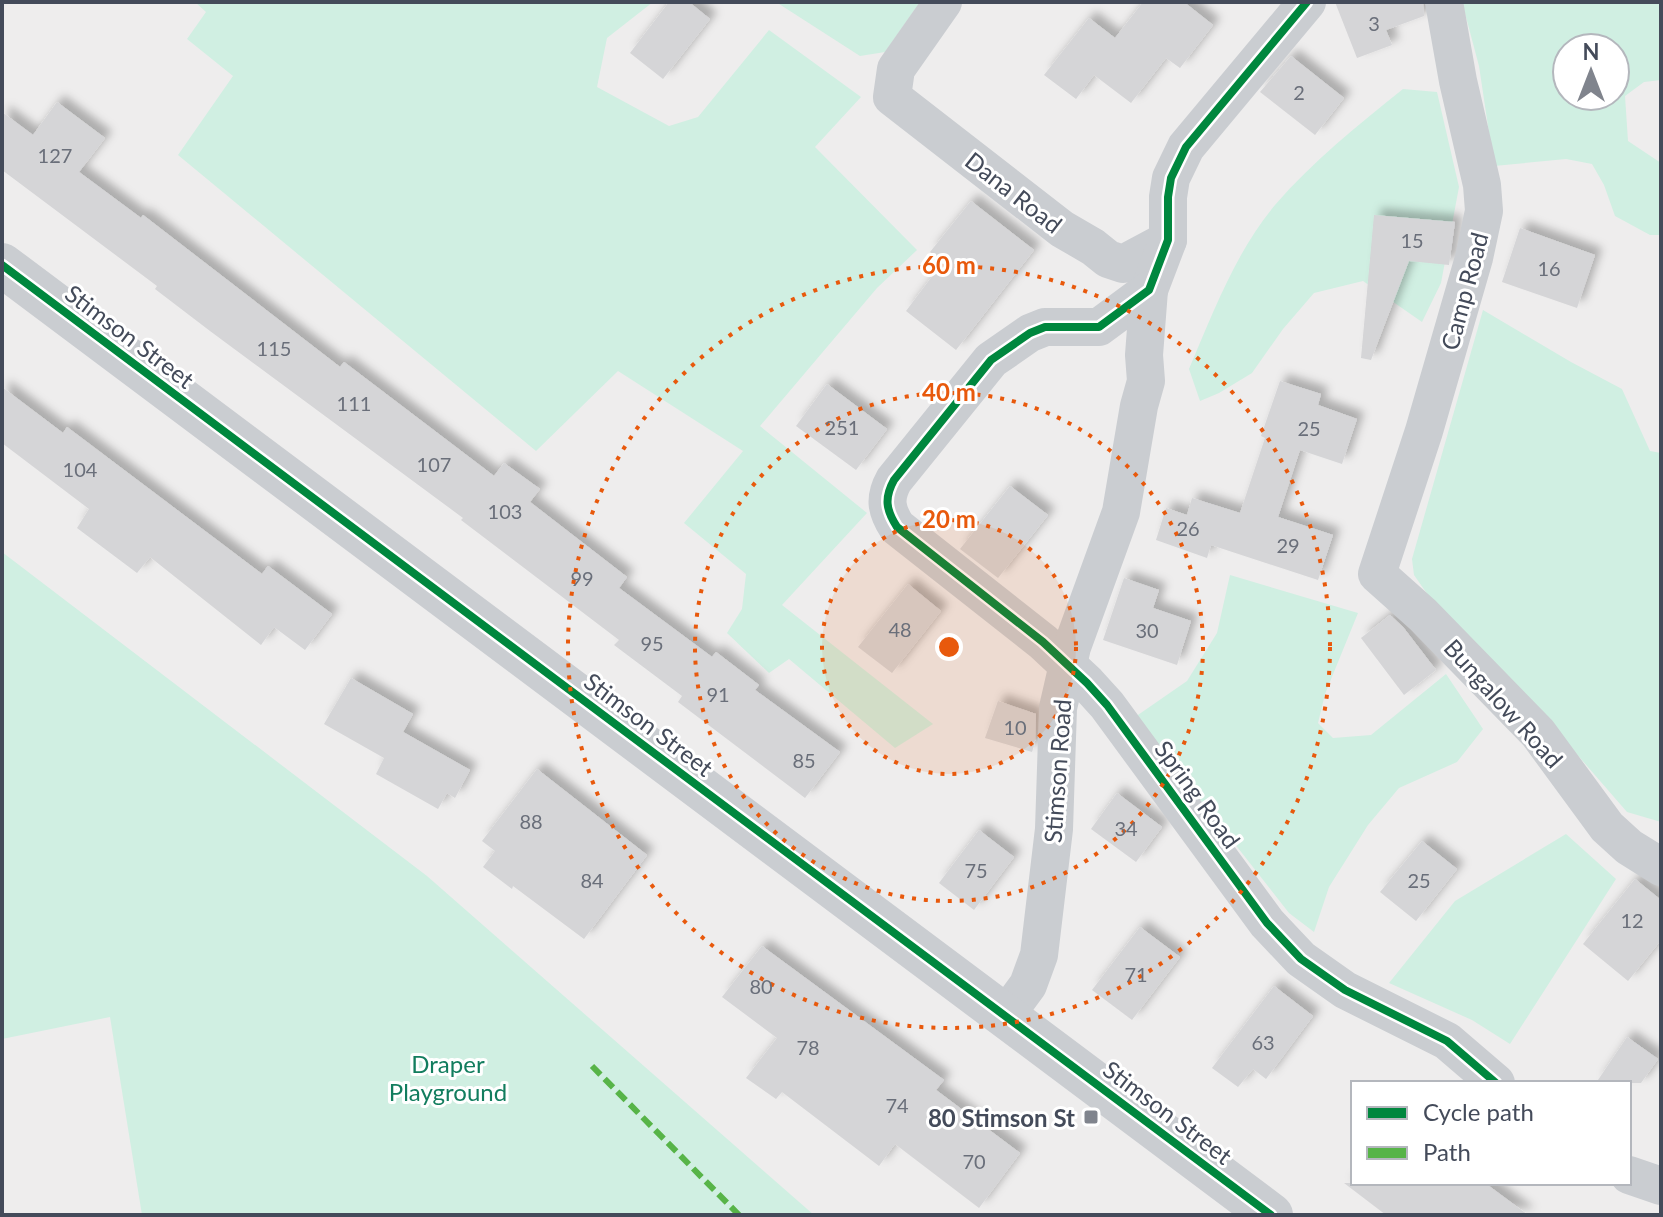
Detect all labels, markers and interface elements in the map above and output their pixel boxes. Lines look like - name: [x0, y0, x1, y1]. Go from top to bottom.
- house number: 3: [1368, 11, 1380, 35]
- north arrow: [1551, 32, 1631, 112]
- text: N: [1583, 38, 1599, 65]
- house number: 2: [1293, 80, 1305, 104]
- house number: 127: [38, 143, 72, 167]
- street label: Dana Road: [960, 145, 1068, 239]
- house number: 15: [1400, 228, 1424, 252]
- street label: Camp Road: [1434, 229, 1494, 353]
- text: 60 m: [922, 250, 976, 279]
- house number: 16: [1537, 256, 1561, 280]
- street label: Stimson Street: [60, 278, 200, 394]
- house number: 115: [257, 336, 291, 360]
- text: 40 m: [922, 377, 976, 406]
- house number: 111: [337, 391, 371, 415]
- house number: 251: [825, 415, 859, 439]
- house number: 25: [1297, 416, 1321, 440]
- house number: 107: [417, 452, 451, 476]
- house number: 104: [63, 457, 98, 481]
- house number: 103: [488, 499, 522, 523]
- text: 20 m: [922, 504, 976, 533]
- house number: 26: [1176, 516, 1200, 540]
- house number: 29: [1276, 533, 1300, 557]
- house number: 99: [570, 566, 594, 590]
- house number: 48: [888, 617, 912, 641]
- house number: 30: [1135, 618, 1159, 642]
- house number: 95: [640, 631, 664, 655]
- centre of rings: [935, 633, 963, 661]
- street label: Bungalow Road: [1439, 633, 1569, 773]
- street label: Stimson Street: [579, 666, 719, 782]
- house number: 91: [706, 682, 730, 706]
- street label: Stimson Road: [1038, 698, 1076, 844]
- house number: 10: [1003, 715, 1027, 739]
- street label: Spring Road: [1149, 735, 1247, 853]
- house number: 85: [792, 748, 816, 772]
- house number: 88: [519, 809, 543, 833]
- house number: 34: [1114, 816, 1138, 840]
- house number: 75: [964, 858, 988, 882]
- house number: 84: [580, 868, 604, 892]
- house number: 25: [1407, 868, 1431, 892]
- house number: 12: [1620, 908, 1644, 932]
- house number: 71: [1124, 962, 1148, 986]
- house number: 80: [749, 974, 773, 998]
- house number: 63: [1251, 1030, 1275, 1054]
- house number: 78: [796, 1035, 820, 1059]
- park label: Draper Playground: [389, 1049, 507, 1106]
- street label: Stimson Street: [1098, 1054, 1238, 1170]
- legend: [1351, 1081, 1631, 1185]
- house number: 74: [885, 1093, 909, 1117]
- text: Cycle path: [1423, 1097, 1534, 1126]
- place label: 80 Stimson St: [928, 1103, 1075, 1132]
- marker: 80 Stimson St: [1082, 1108, 1100, 1126]
- text: Path: [1423, 1137, 1471, 1166]
- house number: 70: [962, 1149, 986, 1173]

